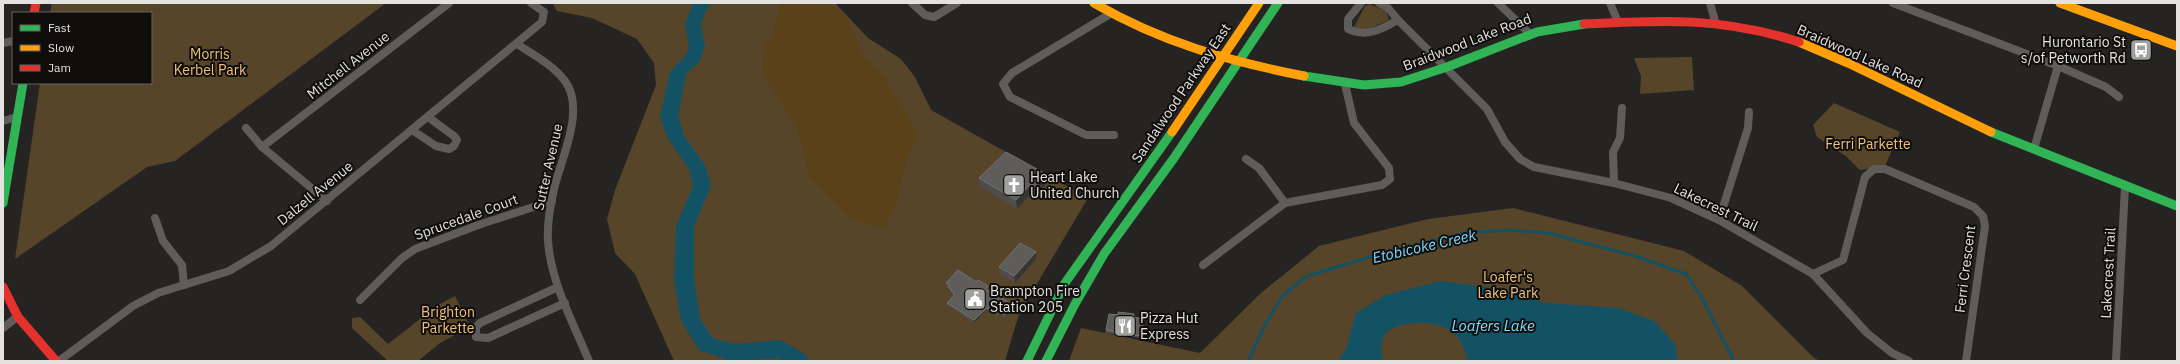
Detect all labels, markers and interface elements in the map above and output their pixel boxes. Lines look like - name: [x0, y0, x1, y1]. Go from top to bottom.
- street label: Braidwood Lake Road: [1400, 9, 1534, 75]
- legend: [12, 12, 152, 84]
- text: Fast: [48, 20, 71, 35]
- street label: Sandalwood Parkway East: [1128, 20, 1235, 166]
- street label: Braidwood Lake Road: [1794, 20, 1926, 92]
- street label: Mitchell Avenue: [303, 27, 393, 103]
- place label: Hurontario St s/of Petworth Rd: [2021, 33, 2126, 67]
- bus stop icon: Hurontario St s/of Petworth Rd: [2128, 37, 2154, 63]
- text: Slow: [48, 40, 74, 55]
- park label: Morris Kerbel Park: [174, 45, 247, 79]
- text: Jam: [48, 60, 71, 75]
- street label: Sutter Avenue: [529, 122, 567, 212]
- park label: Ferri Parkette: [1825, 135, 1911, 153]
- street label: Dalzell Avenue: [273, 157, 357, 229]
- place label: Heart Lake United Church: [1030, 168, 1120, 202]
- church icon: Heart Lake United Church: [1001, 172, 1027, 198]
- street label: Lakecrest Trail: [1671, 179, 1761, 235]
- street label: Sprucedale Court: [412, 190, 520, 244]
- street label: Ferri Crescent: [1951, 224, 1979, 314]
- water label: Etobicoke Creek: [1370, 225, 1478, 267]
- street label: Lakecrest Trail: [2097, 227, 2119, 319]
- park label: Loafer's Lake Park: [1478, 268, 1539, 302]
- place label: Brampton Fire Station 205: [990, 282, 1080, 316]
- public building icon: Brampton Fire Station 205: [962, 286, 988, 312]
- park label: Brighton Parkette: [421, 303, 475, 337]
- place label: Pizza Hut Express: [1140, 309, 1199, 343]
- restaurant icon: Pizza Hut Express: [1112, 313, 1138, 339]
- water label: Loafers Lake: [1451, 316, 1535, 335]

